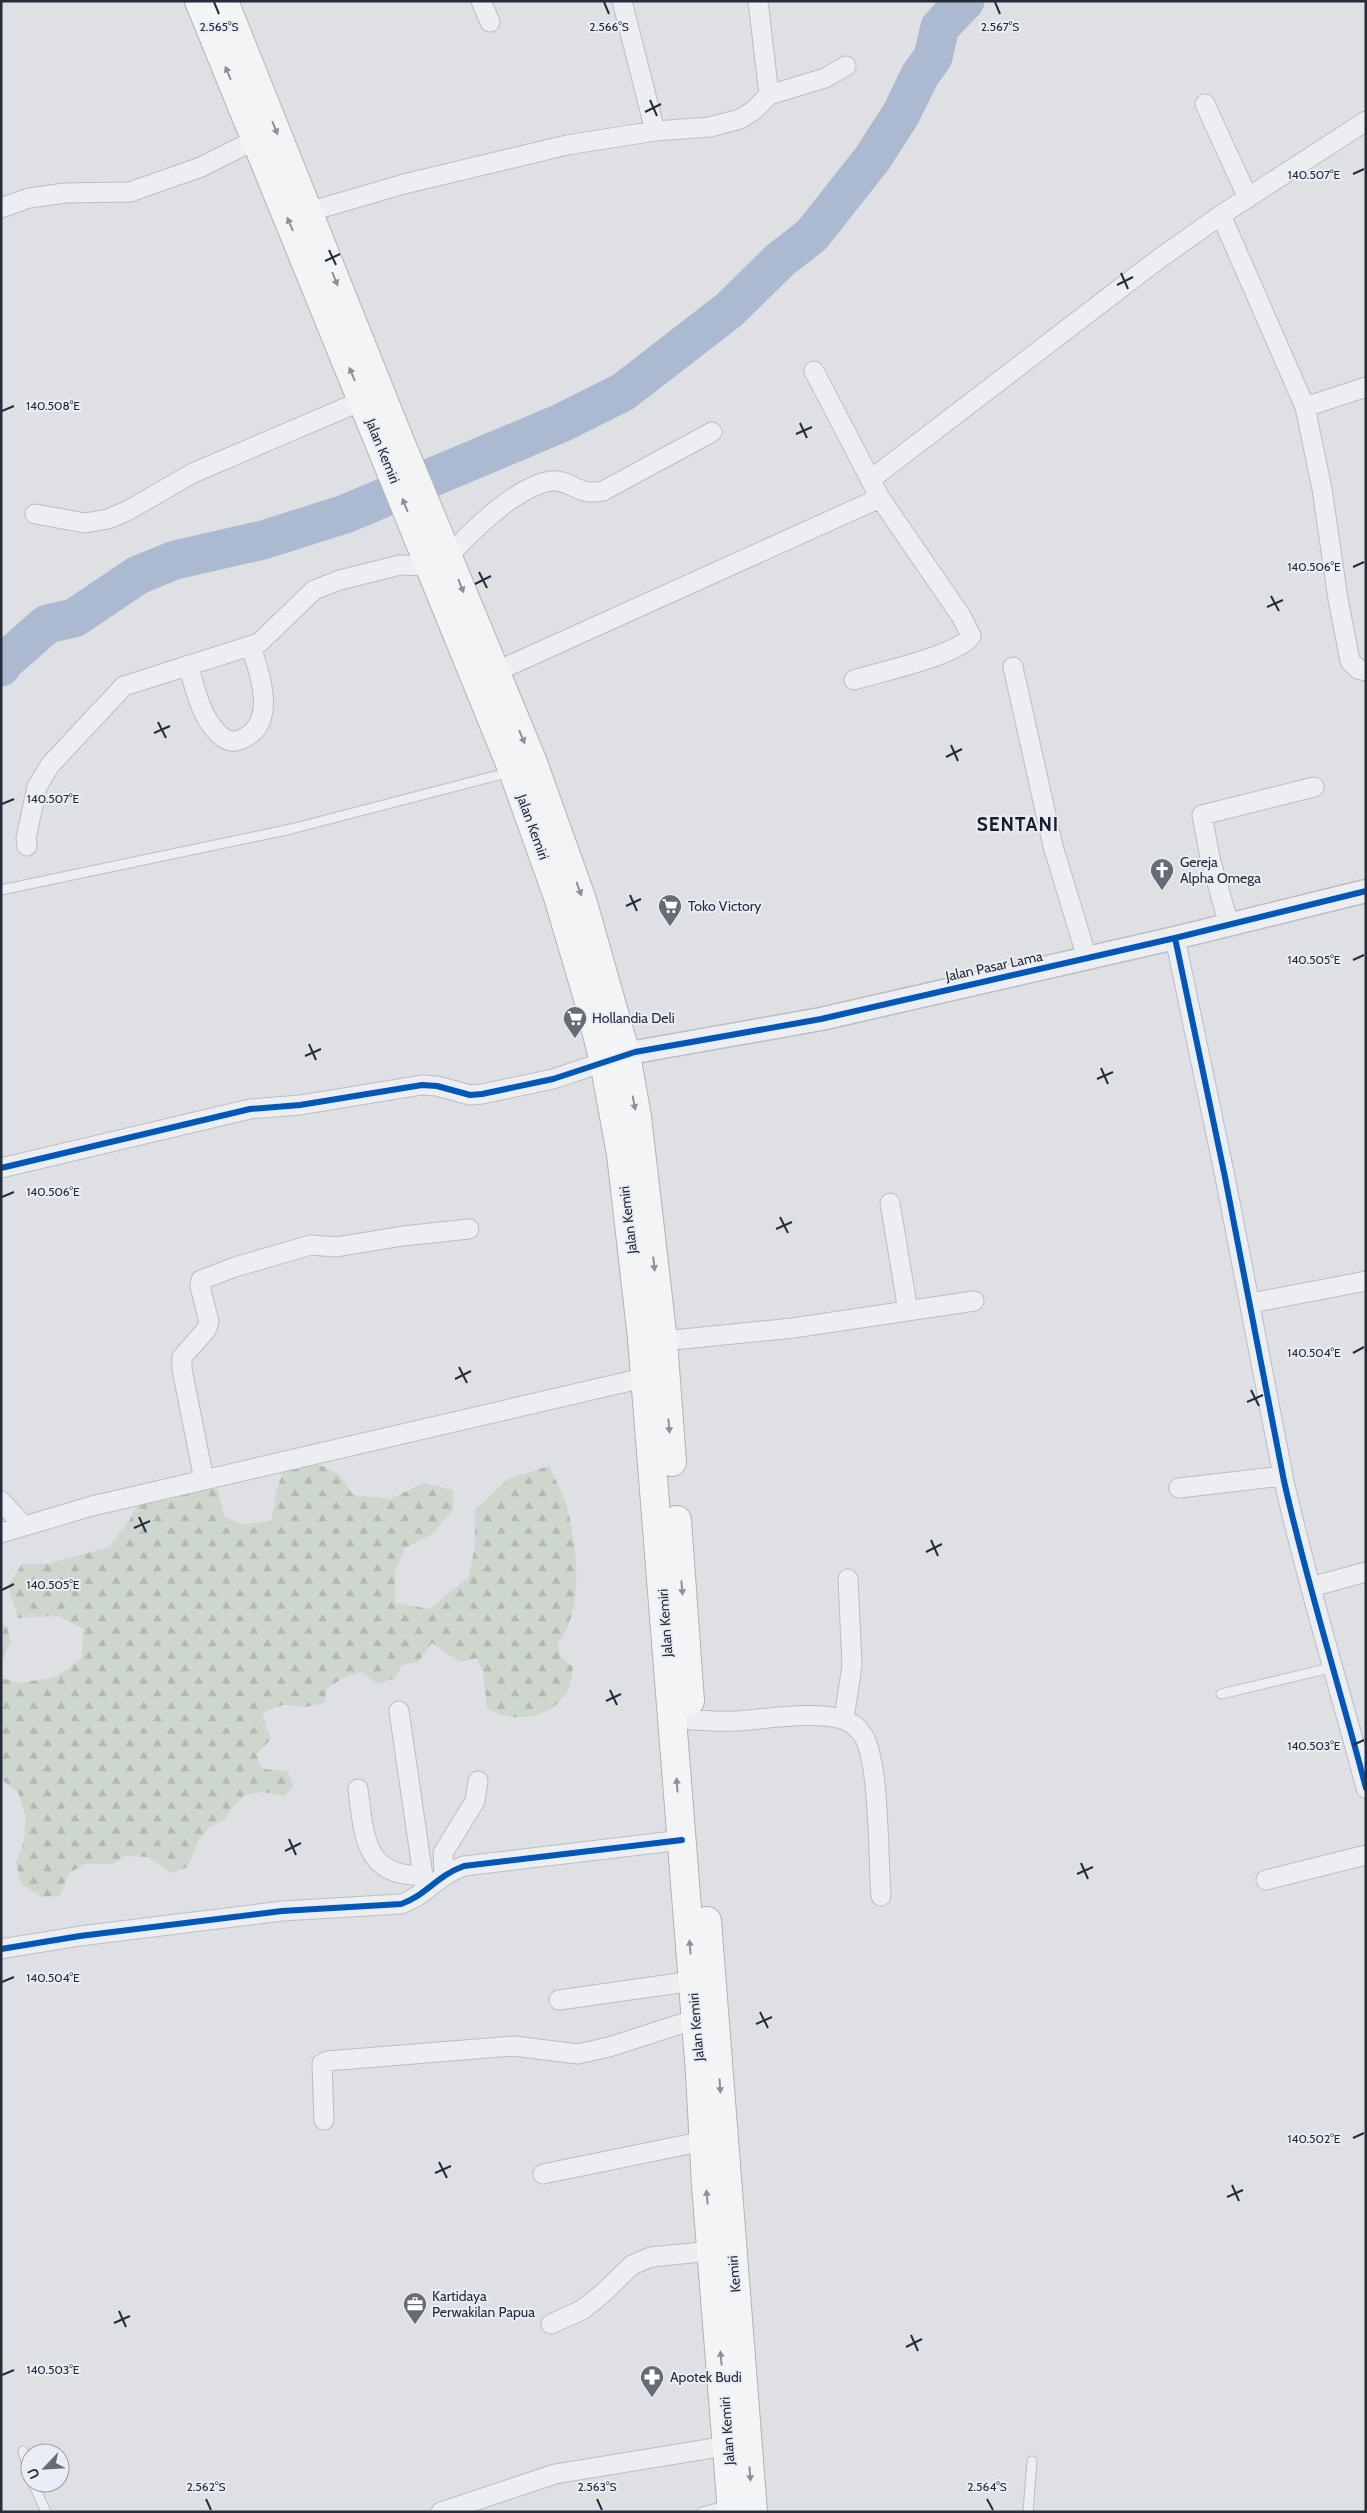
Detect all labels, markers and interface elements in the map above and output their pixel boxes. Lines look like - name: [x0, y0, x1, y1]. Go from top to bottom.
- text: 2.565°S: [199, 19, 239, 34]
- text: 2.566°S: [589, 19, 629, 34]
- text: 2.567°S: [981, 19, 1019, 34]
- one-way arrow: [224, 66, 232, 80]
- one-way arrow: [271, 121, 279, 135]
- text: 140.507°E: [1288, 167, 1341, 182]
- one-way arrow: [285, 217, 293, 231]
- one-way arrow: [332, 271, 339, 286]
- one-way arrow: [348, 366, 356, 381]
- text: 140.508°E: [26, 398, 80, 413]
- street label: Jalan Kemiri: [361, 415, 404, 486]
- one-way arrow: [400, 498, 408, 512]
- text: 140.506°E: [1287, 559, 1341, 574]
- one-way arrow: [457, 579, 465, 594]
- one-way arrow: [518, 730, 526, 745]
- text: 140.507°E: [27, 791, 80, 806]
- street label: Jalan Kemiri: [513, 791, 553, 862]
- district label: SENTANI: [977, 813, 1059, 836]
- place label: Gereja Alpha Omega: [1180, 853, 1261, 887]
- church icon: Gereja Alpha Omega: [1149, 857, 1175, 891]
- one-way arrow: [575, 882, 583, 897]
- supermarket icon: Toko Victory: [657, 893, 683, 927]
- place label: Toko Victory: [688, 897, 761, 915]
- street label: Jalan Pasar Lama: [943, 947, 1044, 985]
- text: 140.505°E: [1287, 952, 1341, 967]
- supermarket icon: Hollandia Deli: [562, 1005, 588, 1039]
- place label: Hollandia Deli: [592, 1009, 675, 1027]
- one-way arrow: [631, 1095, 639, 1111]
- text: 140.506°E: [26, 1184, 80, 1199]
- street label: Jalan Kemiri: [615, 1185, 641, 1256]
- one-way arrow: [651, 1257, 659, 1273]
- text: 140.504°E: [1287, 1345, 1341, 1360]
- one-way arrow: [666, 1418, 674, 1434]
- text: 140.505°E: [26, 1577, 80, 1592]
- one-way arrow: [679, 1580, 687, 1596]
- street label: Jalan Kemiri: [654, 1588, 676, 1659]
- text: 140.503°E: [1287, 1738, 1341, 1753]
- one-way arrow: [673, 1777, 681, 1793]
- one-way arrow: [686, 1939, 694, 1955]
- text: 140.504°E: [26, 1970, 80, 1985]
- street label: Jalan Kemiri: [684, 1992, 708, 2063]
- one-way arrow: [717, 2078, 725, 2094]
- text: 140.502°E: [1288, 2131, 1341, 2146]
- one-way arrow: [703, 2188, 711, 2204]
- street label: Kemiri: [723, 2255, 745, 2293]
- place label: Kartidaya Perwakilan Papua: [432, 2287, 535, 2321]
- office icon: Kartidaya Perwakilan Papua: [402, 2291, 428, 2325]
- one-way arrow: [717, 2350, 725, 2366]
- text: 140.503°E: [26, 2362, 80, 2377]
- pharmacy icon: Apotek Budi: [639, 2364, 665, 2398]
- place label: Apotek Budi: [670, 2368, 742, 2386]
- street label: Jalan Kemiri: [716, 2396, 738, 2467]
- north arrow: [20, 2443, 70, 2493]
- text: U: [23, 2465, 44, 2482]
- one-way arrow: [746, 2467, 754, 2483]
- text: 2.562°S: [187, 2479, 225, 2494]
- text: 2.563°S: [577, 2479, 617, 2494]
- text: 2.564°S: [967, 2479, 1007, 2494]

